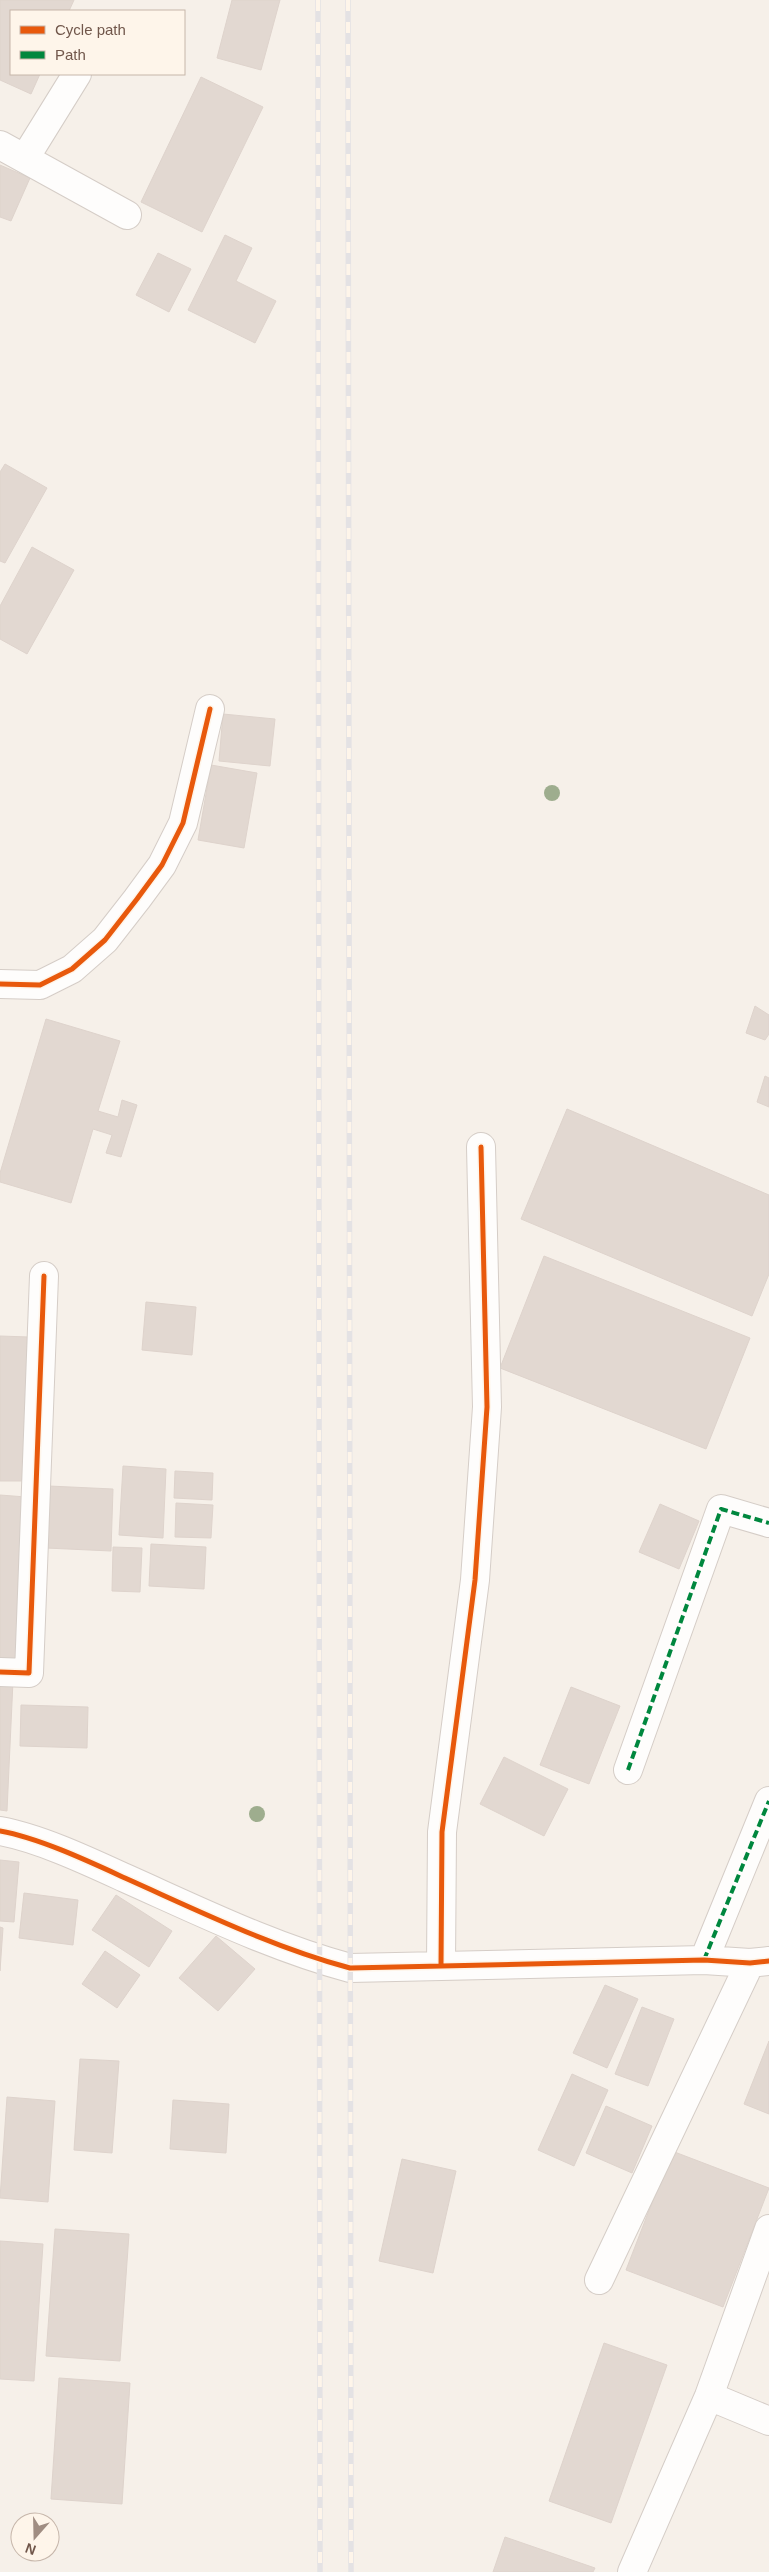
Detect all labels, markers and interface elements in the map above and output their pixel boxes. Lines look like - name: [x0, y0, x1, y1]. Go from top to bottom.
- legend: [10, 10, 185, 75]
- text: Cycle path: [55, 21, 126, 38]
- text: Path: [55, 46, 86, 63]
- north arrow: [10, 2512, 60, 2562]
- text: N: [23, 2540, 38, 2558]

